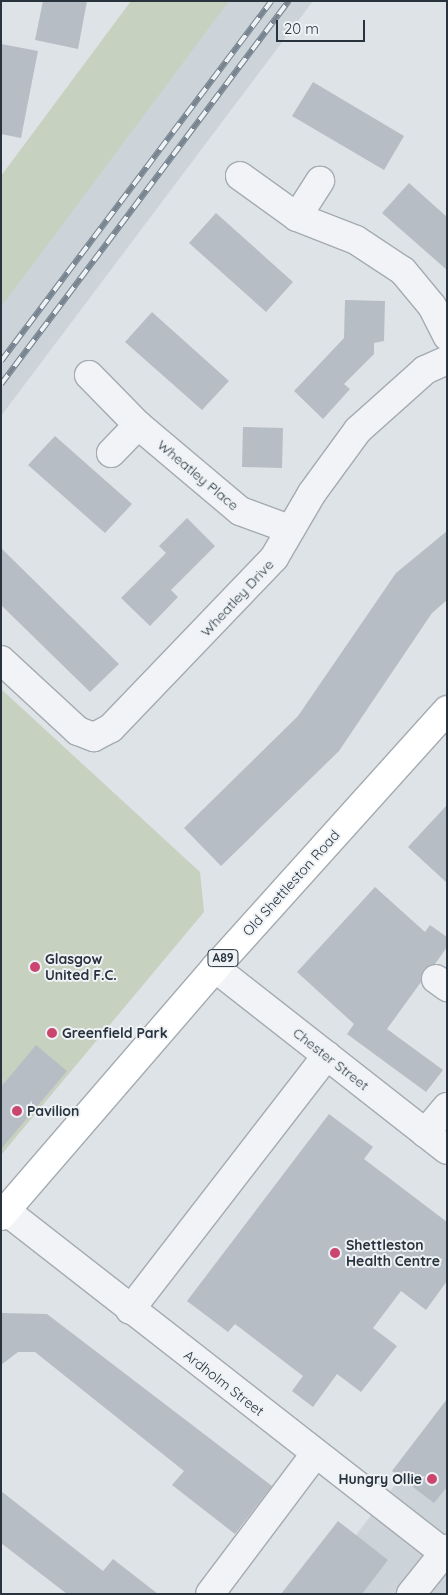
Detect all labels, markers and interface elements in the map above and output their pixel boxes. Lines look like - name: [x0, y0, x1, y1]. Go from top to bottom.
- scale bar: [278, 10, 367, 42]
- text: 20 m: [284, 19, 319, 38]
- street label: Wheatley Place: [154, 436, 242, 514]
- street label: Wheatley Drive: [197, 556, 277, 640]
- street label: Old Shettleston Road: [239, 827, 343, 939]
- road number: A89: [207, 948, 239, 968]
- place label: Glasgow United F.C.: [45, 951, 117, 984]
- marker: Glasgow United F.C.: [29, 961, 41, 973]
- street label: Chester Street: [290, 1024, 372, 1094]
- place label: Greenfield Park: [62, 1025, 168, 1041]
- marker: Greenfield Park: [46, 1027, 58, 1039]
- place label: Pavilion: [27, 1103, 79, 1119]
- marker: Pavilion: [11, 1105, 23, 1117]
- place label: Shettleston Health Centre: [346, 1237, 440, 1270]
- marker: Shettleston Health Centre: [328, 1246, 342, 1260]
- street label: Ardholm Street: [181, 1346, 267, 1420]
- place label: Hungry Ollie: [338, 1471, 422, 1487]
- marker: Hungry Ollie: [426, 1473, 438, 1485]

